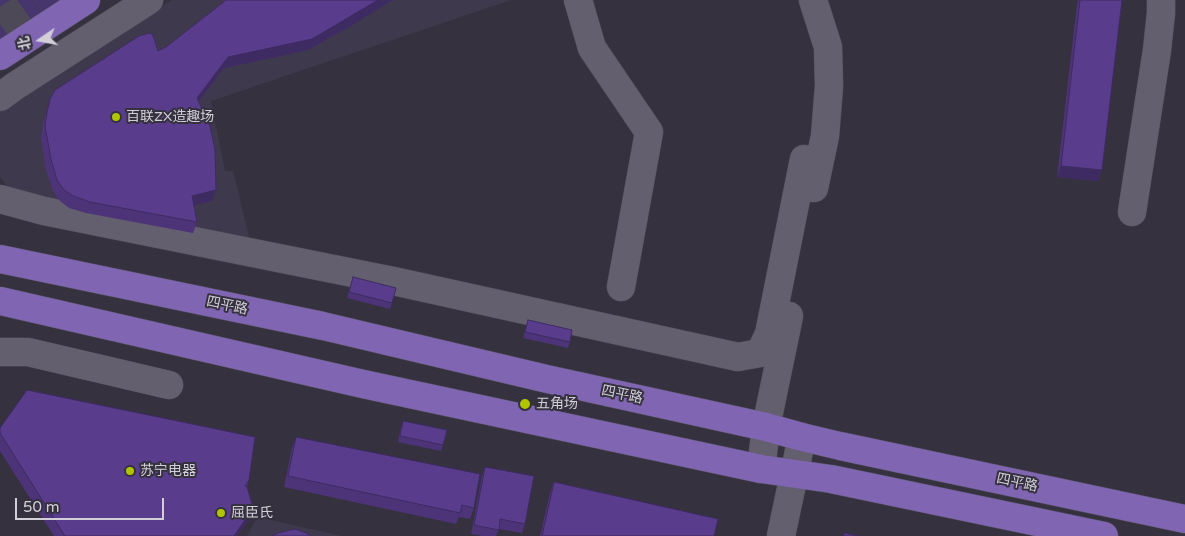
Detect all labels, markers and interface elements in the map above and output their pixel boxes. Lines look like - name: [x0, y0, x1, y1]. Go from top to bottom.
- north arrow: [15, 15, 65, 65]
- text: 北: [15, 35, 35, 52]
- place label: 百联ZX造趣场: [126, 109, 214, 125]
- marker: 百联ZX造趣场: [110, 111, 122, 123]
- street label: 四平路: [205, 293, 249, 319]
- street label: 四平路: [600, 382, 644, 408]
- place label: 五角场: [536, 396, 578, 412]
- marker: 五角场: [518, 397, 532, 411]
- place label: 苏宁电器: [140, 463, 196, 479]
- marker: 苏宁电器: [124, 465, 136, 477]
- street label: 四平路: [995, 470, 1039, 496]
- scale bar: [18, 488, 166, 520]
- text: 50 m: [23, 498, 60, 516]
- place label: 屈臣氏: [231, 505, 273, 521]
- marker: 屈臣氏: [215, 507, 227, 519]

